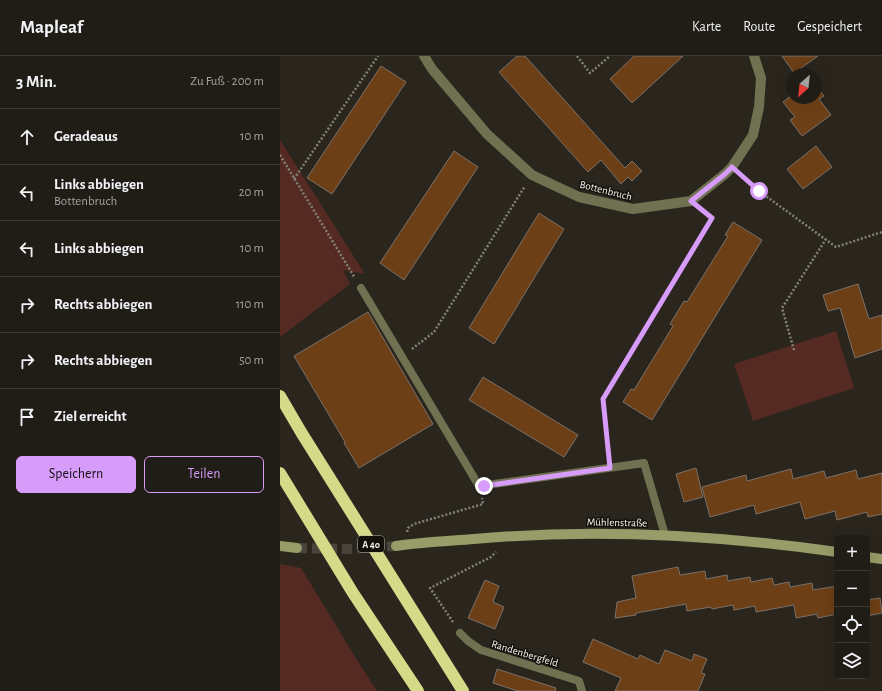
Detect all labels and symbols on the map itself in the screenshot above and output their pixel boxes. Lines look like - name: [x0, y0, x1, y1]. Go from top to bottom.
- north arrow: [786, 68, 822, 104]
- street label: Bottenbruch: [579, 179, 633, 202]
- route start: [750, 182, 768, 200]
- route end: [475, 477, 493, 495]
- street label: Mühlenstraße: [587, 516, 647, 529]
- road number: A 40: [358, 536, 384, 552]
- street label: Randenbergfeld: [490, 638, 560, 669]

